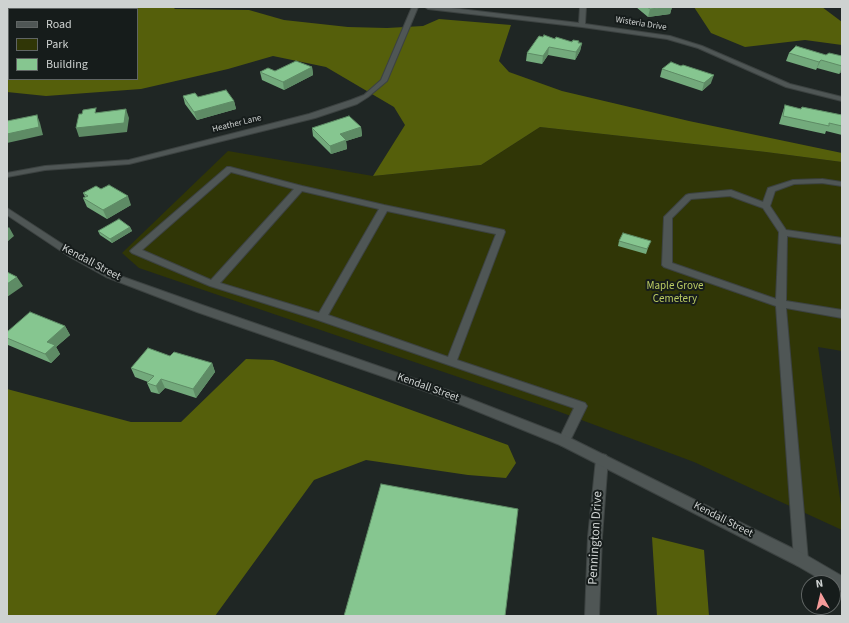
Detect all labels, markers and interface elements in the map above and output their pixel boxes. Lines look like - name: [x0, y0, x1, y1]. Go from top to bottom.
- legend: [8, 8, 138, 80]
- street label: Wisteria Drive: [615, 15, 667, 33]
- text: Road: [46, 16, 72, 33]
- text: Park: [46, 36, 68, 53]
- text: Building: [46, 56, 88, 73]
- street label: Heather Lane: [211, 113, 263, 135]
- street label: Kendall Street: [59, 242, 123, 284]
- park label: Maple Grove Cemetery: [646, 280, 704, 306]
- street label: Kendall Street: [395, 371, 461, 405]
- street label: Pennington Drive: [586, 491, 606, 585]
- street label: Kendall Street: [691, 499, 755, 541]
- north arrow: [801, 575, 841, 615]
- text: N: [815, 576, 824, 592]

